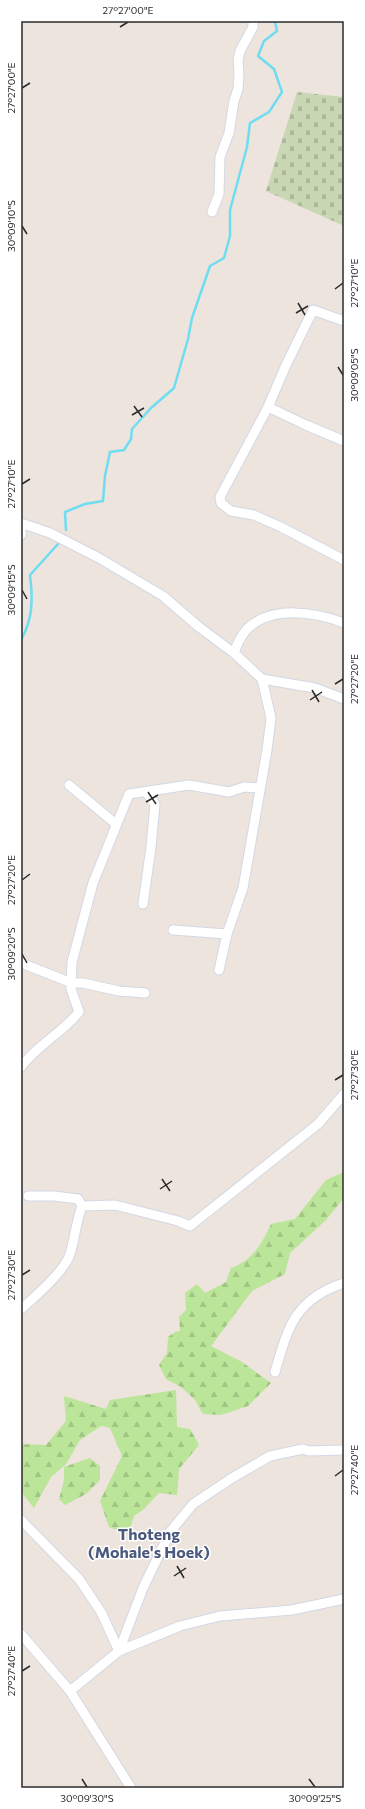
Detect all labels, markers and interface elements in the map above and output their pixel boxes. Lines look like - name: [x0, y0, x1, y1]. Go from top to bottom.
- text: 27°27'00"E: [102, 4, 154, 16]
- text: 27°27'00"E: [5, 62, 17, 114]
- text: 30°09'10"S: [5, 200, 17, 252]
- text: 27°27'10"E: [348, 259, 360, 307]
- text: 30°09'05"S: [348, 348, 360, 402]
- text: 27°27'10"E: [5, 460, 17, 508]
- text: 30°09'15"S: [5, 564, 17, 616]
- text: 27°27'20"E: [348, 654, 360, 704]
- text: 27°27'20"E: [5, 855, 17, 905]
- text: 30°09'20"S: [5, 927, 17, 981]
- text: 27°27'30"E: [348, 1050, 360, 1100]
- text: 27°27'30"E: [5, 1250, 17, 1300]
- text: 27°27'40"E: [348, 1445, 360, 1495]
- district label: Thoteng (Mohale's Hoek): [88, 1524, 210, 1561]
- text: 27°27'40"E: [5, 1646, 17, 1696]
- text: 30°09'30"S: [60, 1792, 114, 1804]
- text: 30°09'25"S: [289, 1792, 341, 1804]

